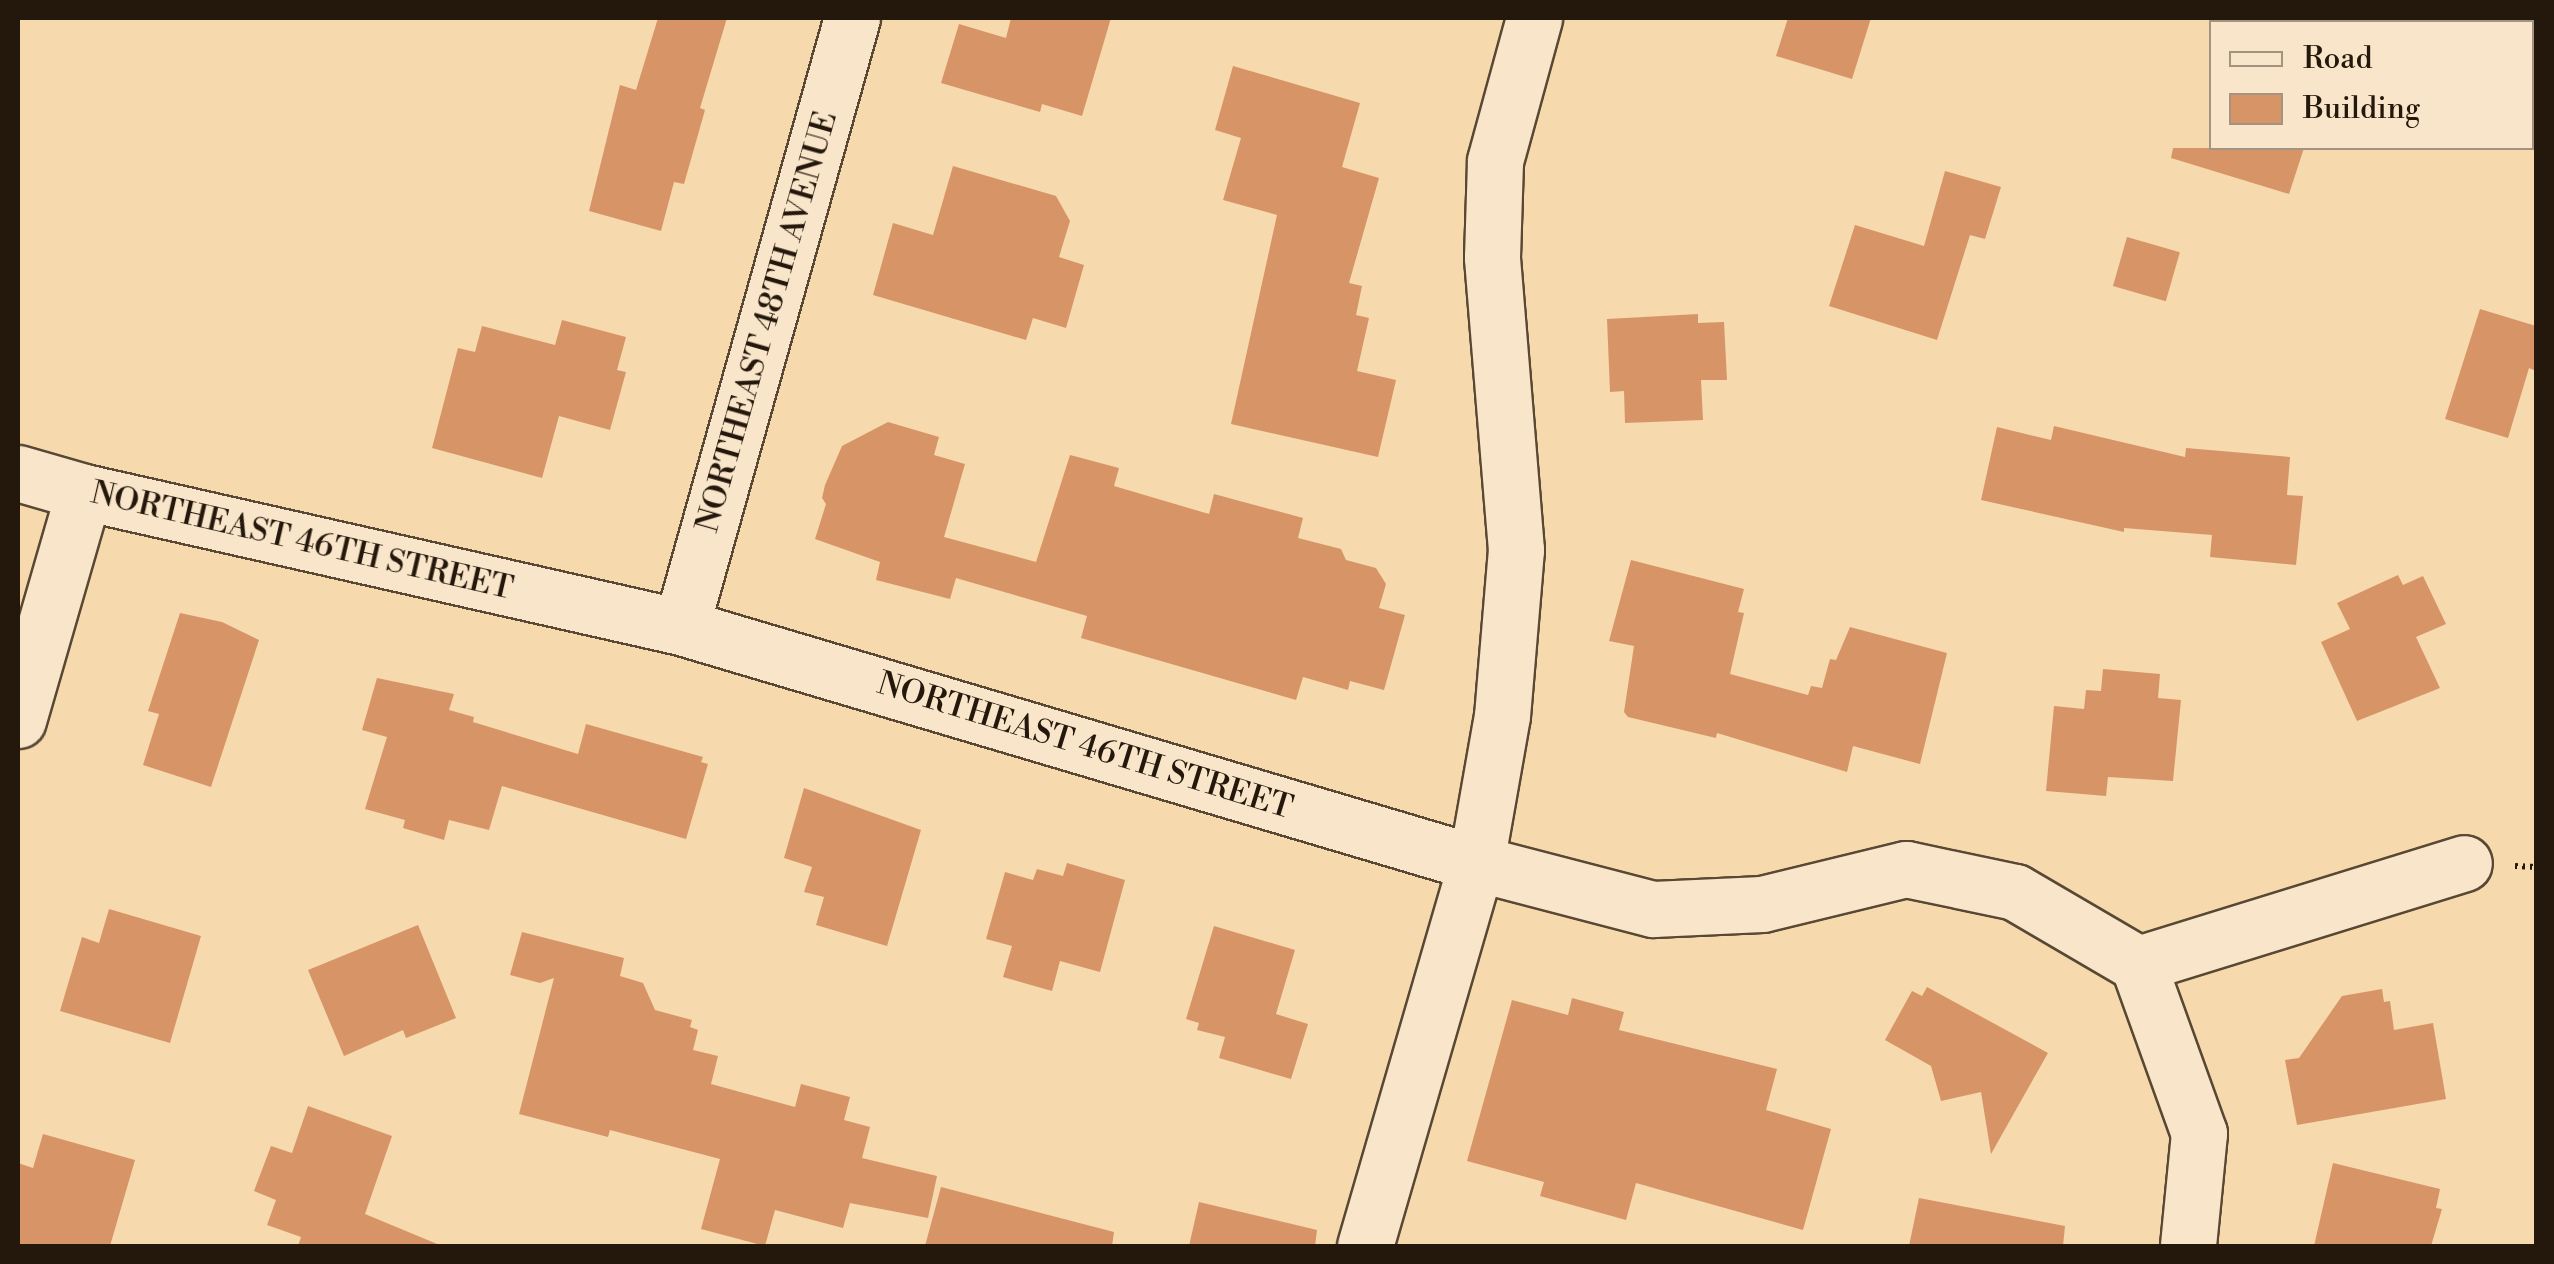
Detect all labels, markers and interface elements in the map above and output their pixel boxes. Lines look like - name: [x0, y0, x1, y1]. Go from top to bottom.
- legend: [2209, 20, 2534, 150]
- text: Road: [2303, 40, 2373, 78]
- text: Building: [2303, 90, 2420, 128]
- street label: NORTHEAST 48TH AVENUE: [688, 107, 846, 537]
- street label: NORTHEAST 46TH STREET: [87, 474, 517, 608]
- street label: NORTHEAST 46TH STREET: [873, 664, 1297, 828]

